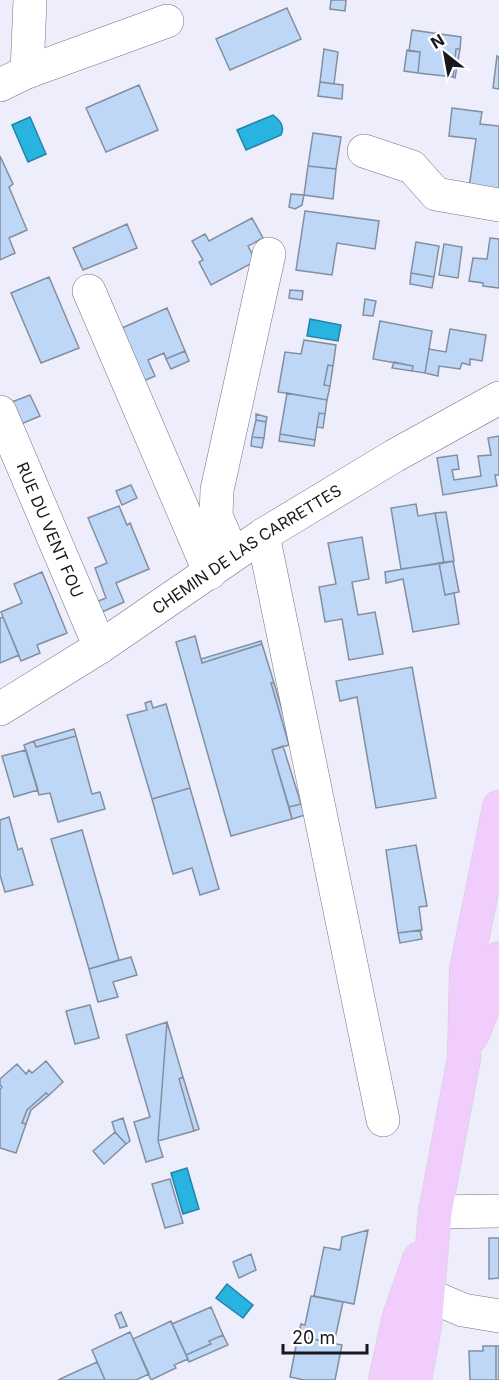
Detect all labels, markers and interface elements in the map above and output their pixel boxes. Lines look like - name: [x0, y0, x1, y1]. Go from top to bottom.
- north arrow: [415, 24, 475, 84]
- text: N: [427, 29, 448, 53]
- street label: RUE DU VENT FOU: [12, 459, 88, 601]
- street label: CHEMIN DE LAS CARRETTES: [148, 480, 345, 618]
- scale bar: [283, 1317, 367, 1355]
- text: 20 m: [292, 1327, 335, 1348]

